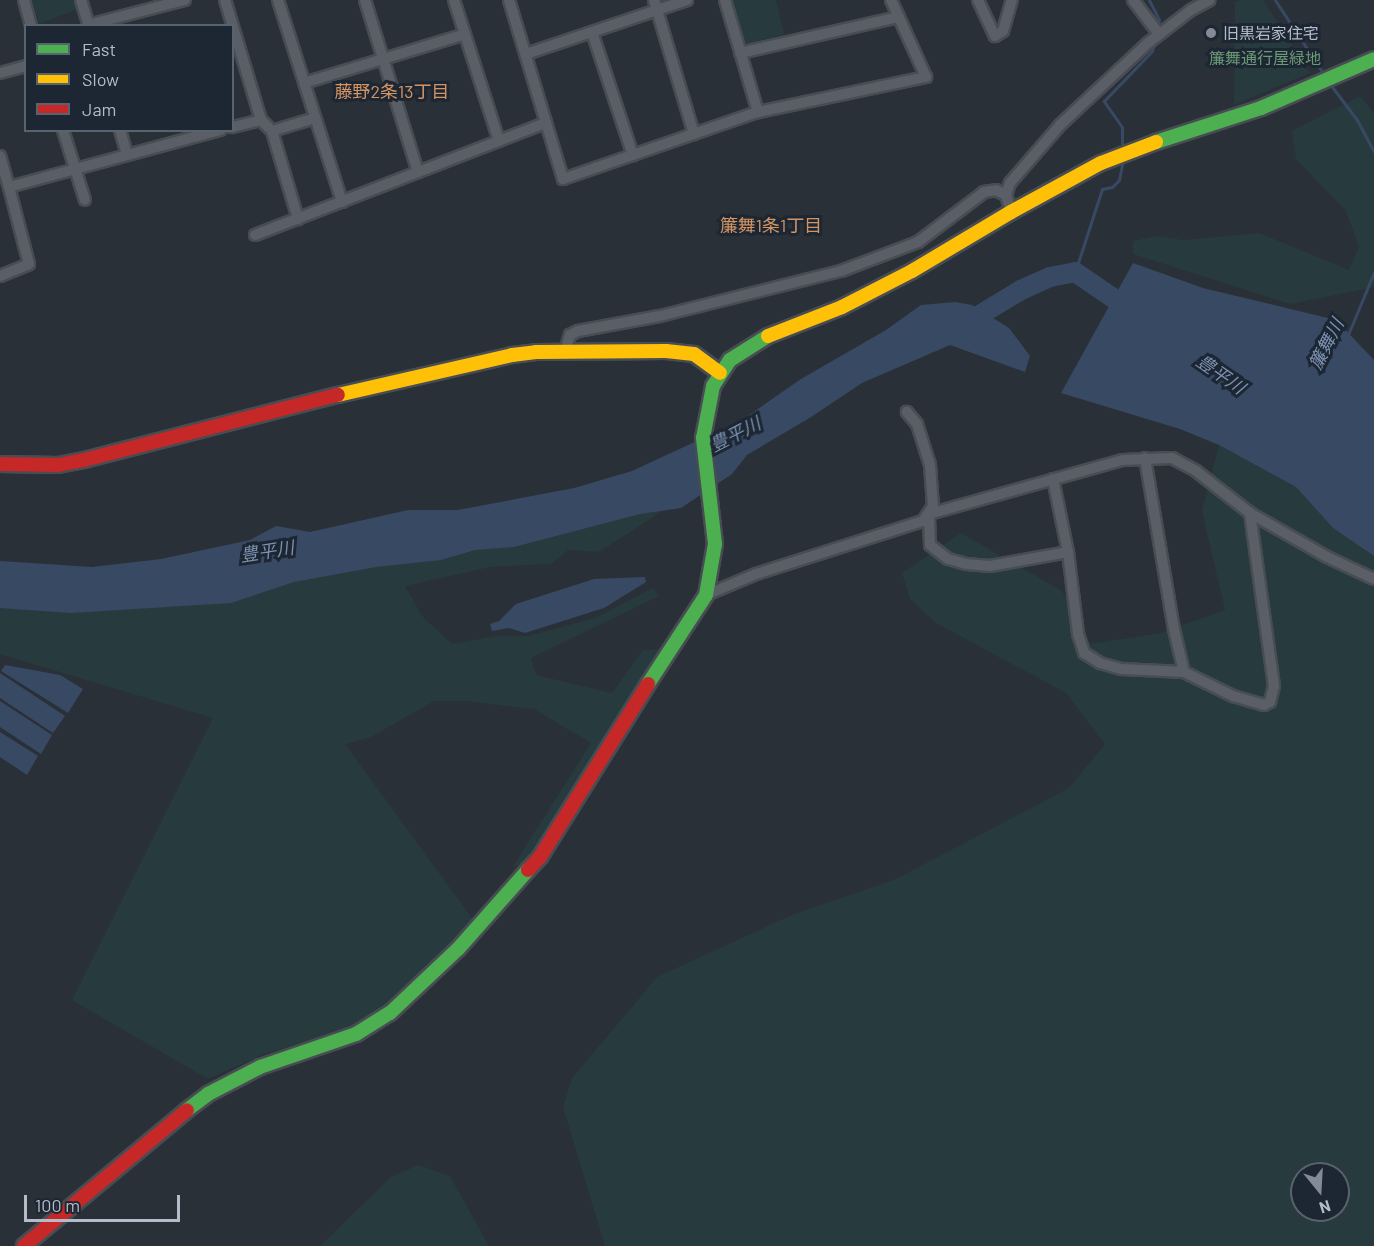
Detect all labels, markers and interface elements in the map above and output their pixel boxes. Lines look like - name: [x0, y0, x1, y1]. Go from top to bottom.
- place label: 旧黒岩家住宅: [1223, 23, 1319, 43]
- legend: [24, 24, 234, 132]
- marker: 旧黒岩家住宅: [1204, 26, 1218, 40]
- text: Fast: [82, 38, 116, 60]
- park label: 簾舞通行屋緑地: [1209, 48, 1321, 68]
- text: Slow: [82, 68, 119, 90]
- district label: 藤野2条13丁目: [334, 80, 450, 102]
- text: Jam: [82, 98, 116, 120]
- district label: 簾舞1条1丁目: [720, 214, 822, 236]
- water label: 簾舞川: [1304, 315, 1348, 373]
- water label: 豊平川: [1193, 350, 1249, 398]
- water label: 豊平川: [706, 412, 764, 456]
- water label: 豊平川: [239, 536, 295, 566]
- north arrow: [1290, 1162, 1350, 1222]
- scale bar: [27, 1183, 183, 1221]
- text: 100 m: [35, 1194, 80, 1216]
- text: N: [1317, 1197, 1333, 1218]

